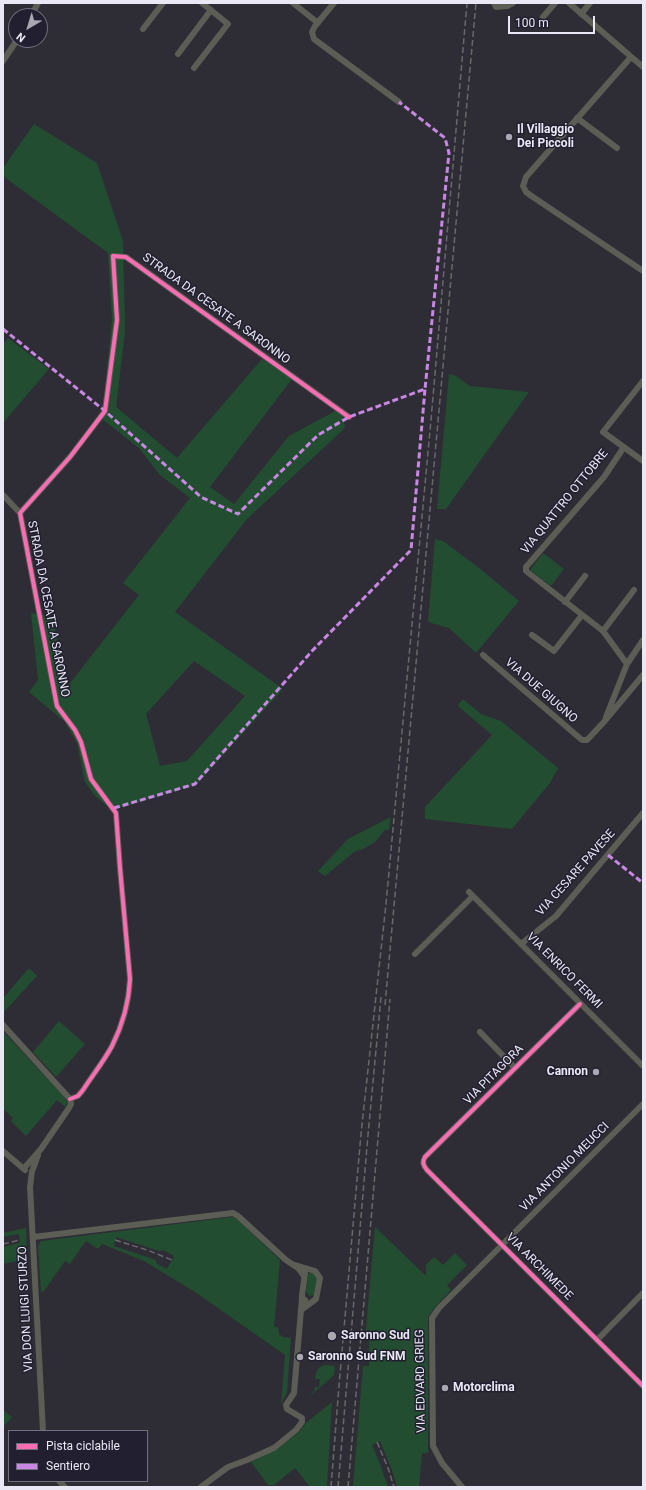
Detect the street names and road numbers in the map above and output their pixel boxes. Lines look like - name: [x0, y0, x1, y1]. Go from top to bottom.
- street label: STRADA DA CESATE A SARONNO: [139, 251, 293, 367]
- street label: VIA QUATTRO OTTOBRE: [518, 447, 612, 557]
- street label: STRADA DA CESATE A SARONNO: [24, 520, 72, 698]
- street label: VIA DUE GIUGNO: [502, 656, 580, 726]
- street label: VIA CESARE PAVESE: [533, 827, 619, 919]
- street label: VIA ENRICO FERMI: [523, 930, 605, 1012]
- street label: VIA PITAGORA: [461, 1042, 527, 1108]
- street label: VIA ANTONIO MEUCCI: [517, 1119, 613, 1215]
- street label: VIA ARCHIMEDE: [503, 1231, 575, 1303]
- street label: VIA DON LUIGI STURZO: [16, 1246, 36, 1372]
- street label: VIA EDVARD GRIEG: [413, 1329, 429, 1433]

